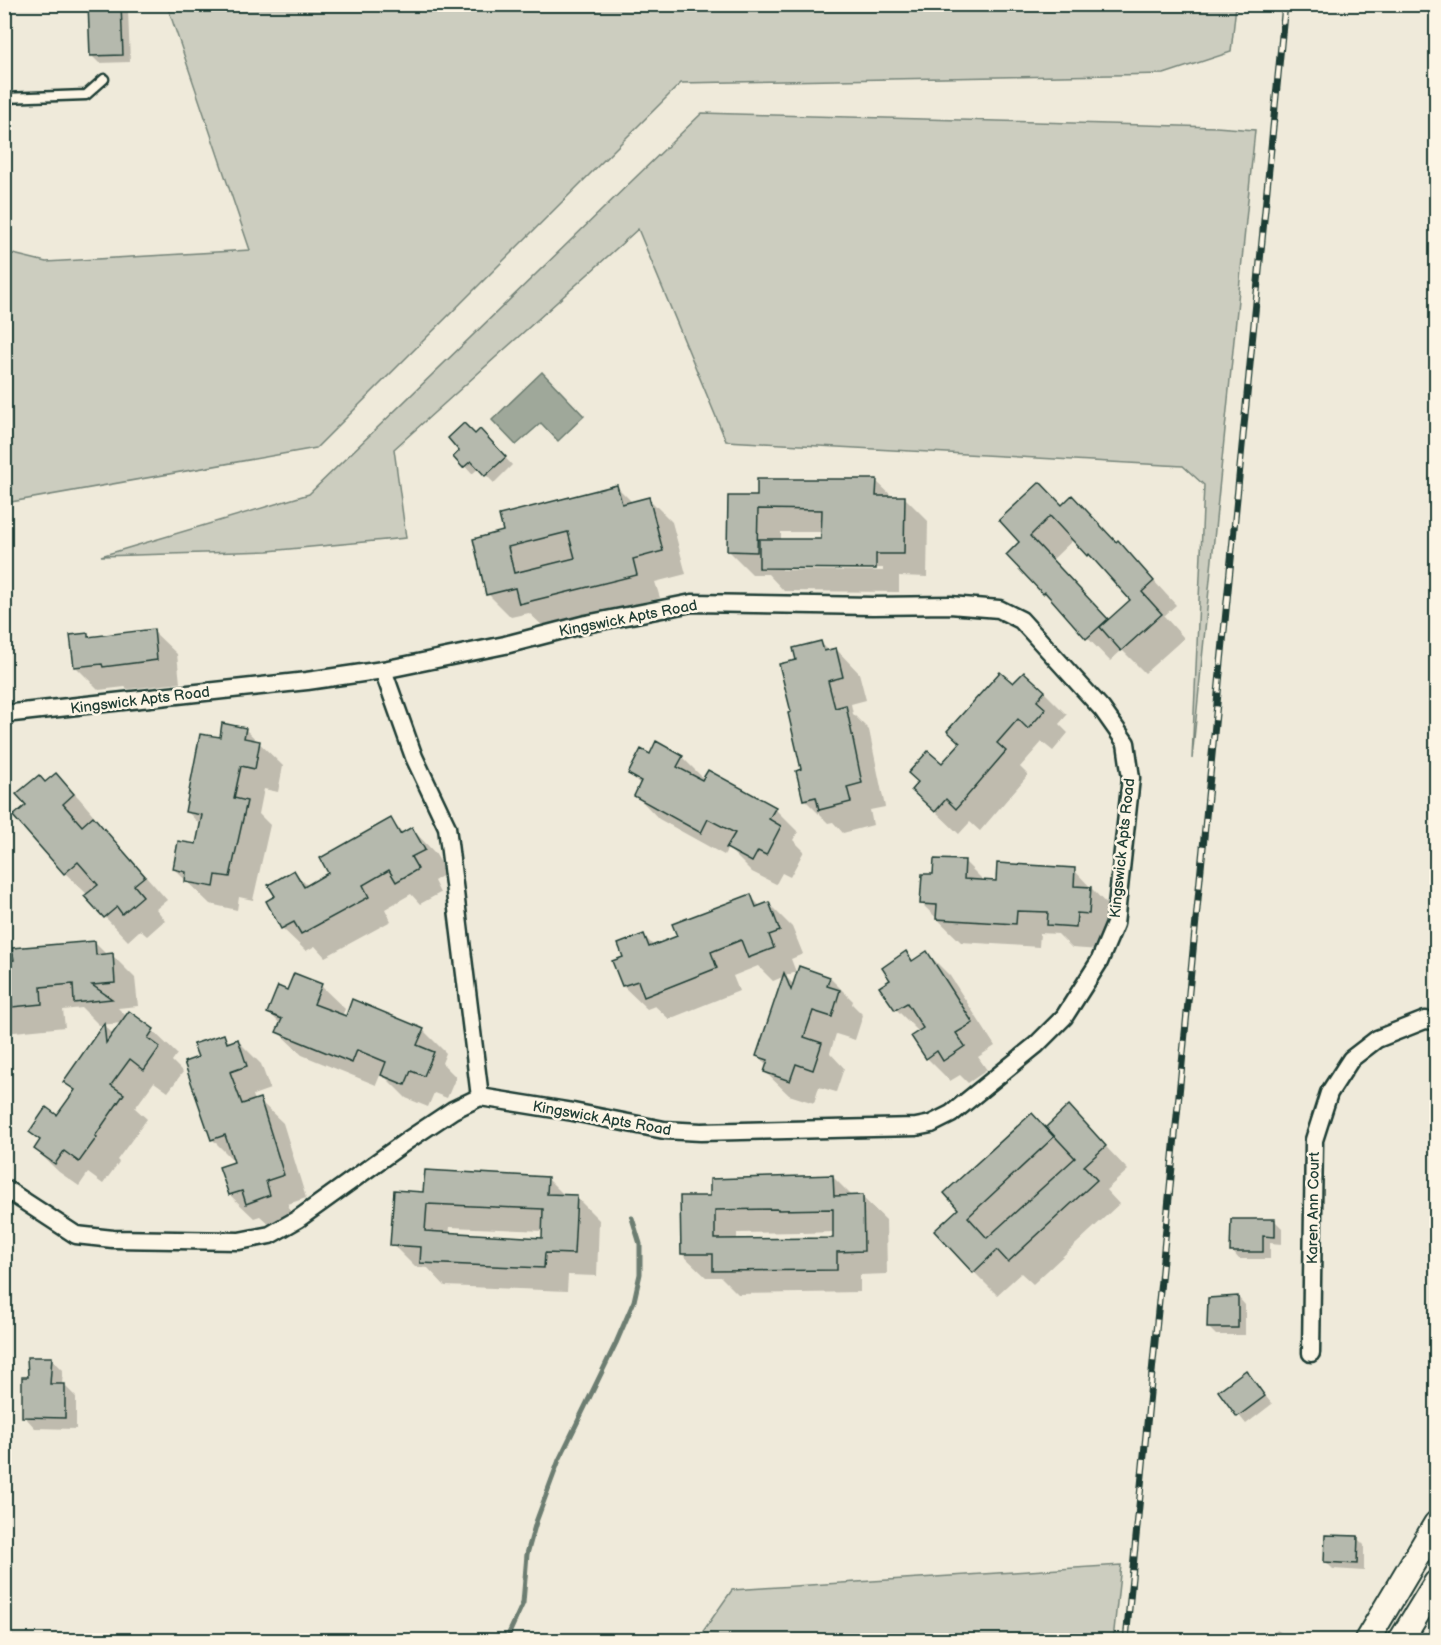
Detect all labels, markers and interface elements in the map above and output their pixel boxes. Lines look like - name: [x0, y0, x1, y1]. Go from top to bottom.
- street label: Kingswick Apts Road: [557, 596, 699, 641]
- street label: Kingswick Apts Road: [69, 683, 211, 718]
- street label: Kingswick Apts Road: [1106, 777, 1139, 919]
- street label: Kingswick Apts Road: [531, 1097, 673, 1140]
- street label: Karen Ann Court: [1303, 1151, 1324, 1264]

